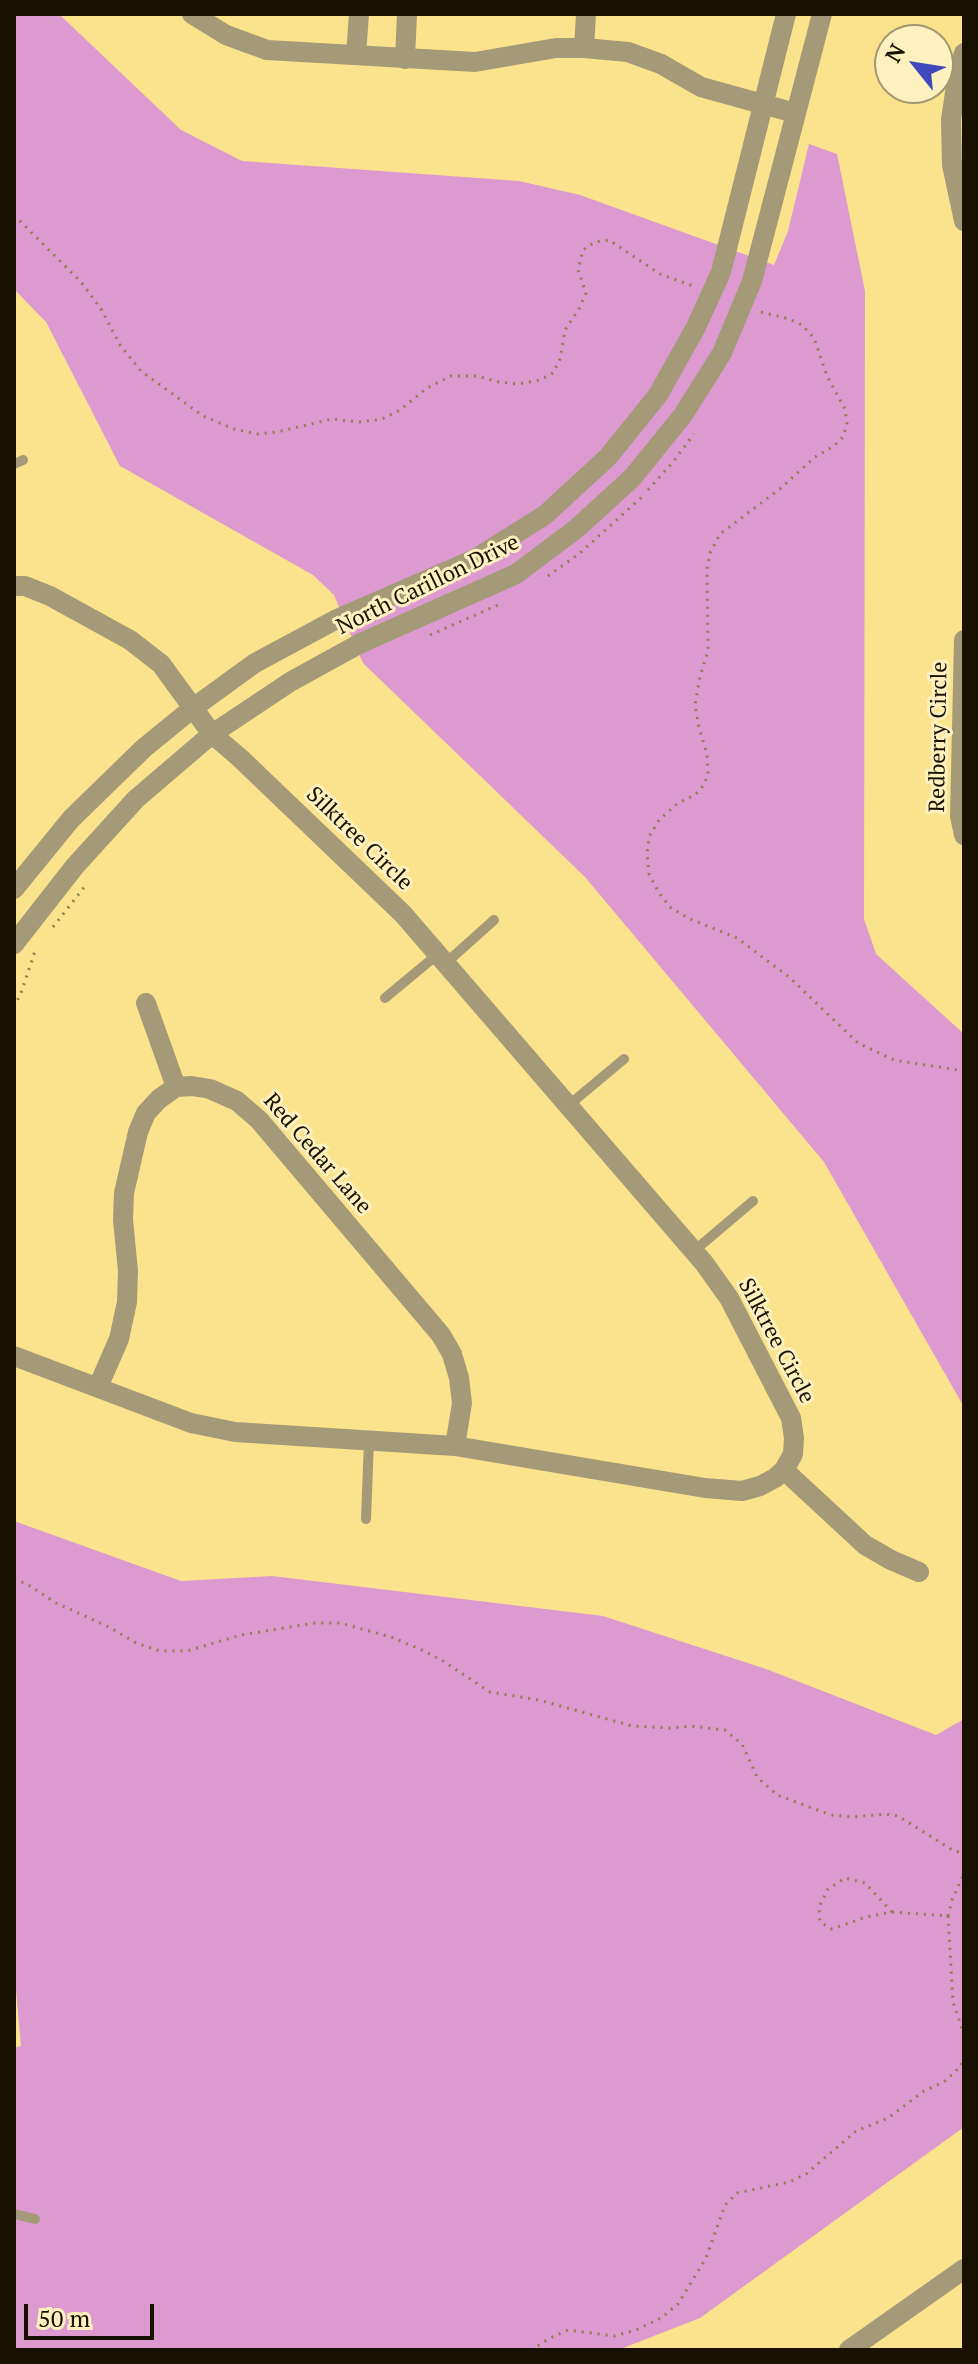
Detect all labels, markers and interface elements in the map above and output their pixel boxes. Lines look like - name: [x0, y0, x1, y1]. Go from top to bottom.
- north arrow: [874, 24, 954, 104]
- text: N: [878, 38, 911, 67]
- street label: North Carillon Drive: [332, 529, 524, 641]
- street label: Redberry Circle: [924, 661, 954, 813]
- street label: Silktree Circle: [300, 782, 418, 896]
- street label: Red Cedar Lane: [257, 1088, 377, 1220]
- street label: Silktree Circle: [732, 1274, 820, 1408]
- scale bar: [28, 2288, 158, 2338]
- text: 50 m: [38, 2302, 90, 2334]

